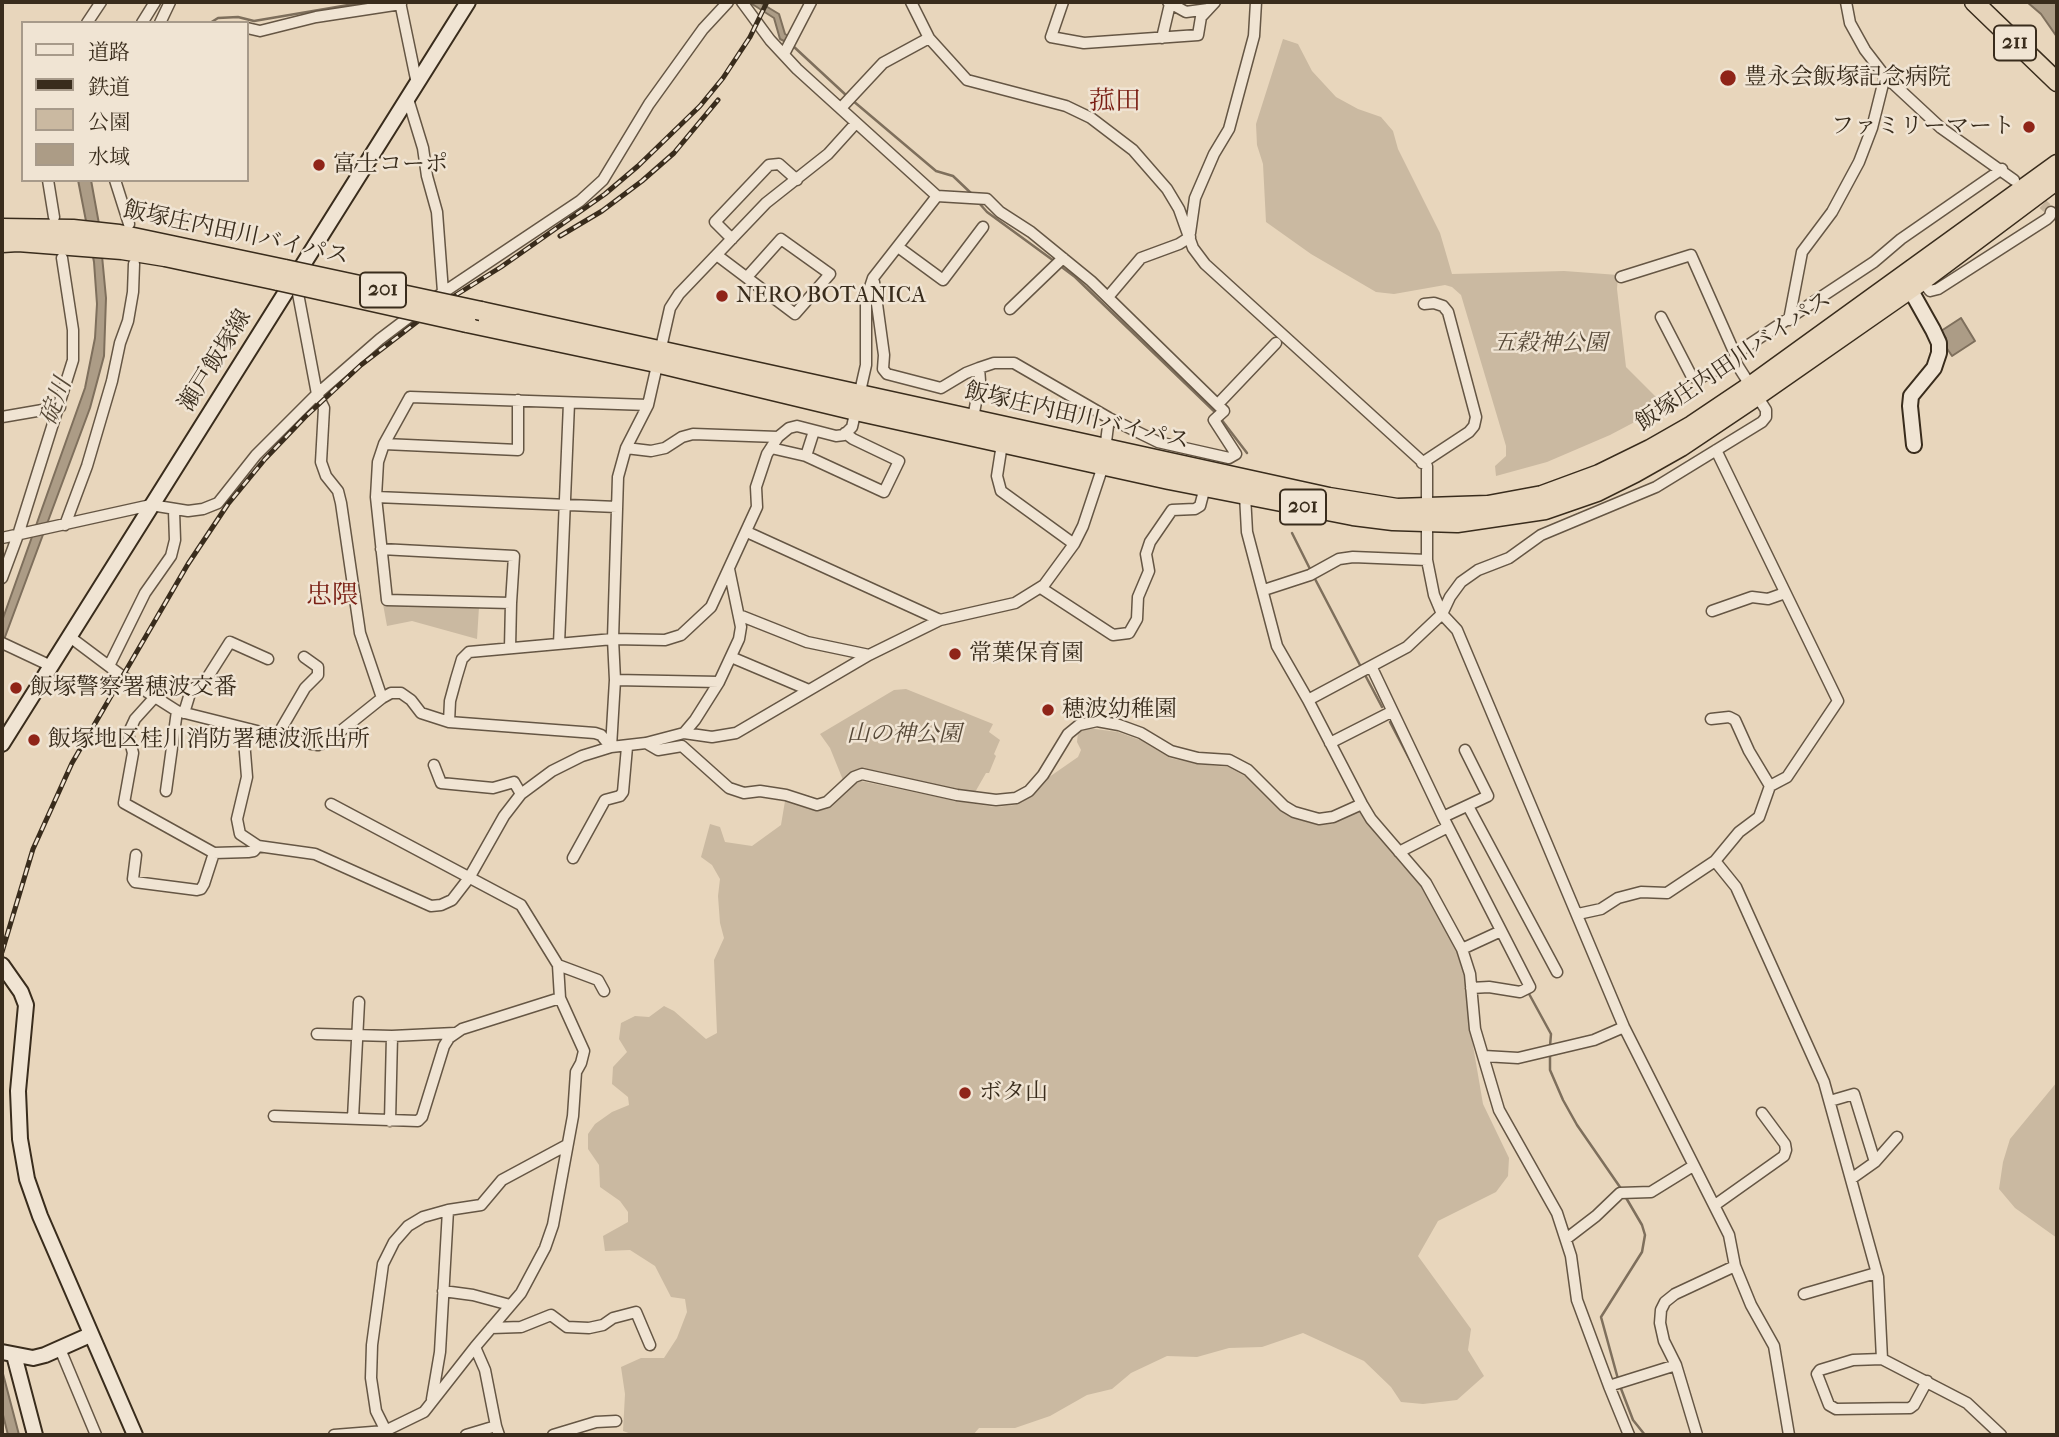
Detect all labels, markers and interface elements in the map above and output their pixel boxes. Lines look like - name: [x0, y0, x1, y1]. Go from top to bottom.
- legend: [21, 21, 248, 182]
- road number: 211: [1994, 26, 2036, 60]
- text: 道路: [88, 40, 130, 64]
- place label: 豊永会飯塚記念病院: [1744, 64, 1951, 92]
- marker: 豊永会飯塚記念病院: [1718, 68, 1738, 88]
- text: 鉄道: [88, 75, 130, 99]
- district label: 菰田: [1089, 87, 1141, 119]
- text: 公園: [88, 110, 130, 134]
- place label: ファミリーマート: [1831, 113, 2015, 141]
- marker: ファミリーマート: [2021, 119, 2037, 135]
- text: 水域: [88, 145, 130, 169]
- place label: 富士コーポ: [333, 151, 448, 179]
- marker: 富士コーポ: [311, 157, 327, 173]
- street label: 飯塚庄内田川バイパス: [121, 197, 351, 271]
- road number: 201: [360, 272, 406, 308]
- place label: NERO BOTANICA: [736, 282, 926, 310]
- street label: 飯塚庄内田川バイパス: [1631, 286, 1837, 438]
- marker: NERO BOTANICA: [714, 288, 730, 304]
- street label: 瀬戸飯塚線: [174, 305, 258, 417]
- park label: 五穀神公園: [1493, 330, 1607, 358]
- water label: 碇川: [35, 375, 79, 429]
- street label: 飯塚庄内田川バイパス: [962, 378, 1192, 456]
- road number: 201: [1280, 490, 1326, 524]
- district label: 忠隈: [306, 581, 358, 613]
- place label: 常葉保育園: [969, 640, 1084, 668]
- marker: 常葉保育園: [947, 646, 963, 662]
- place label: 飯塚警察署穂波交番: [30, 674, 237, 702]
- marker: 飯塚警察署穂波交番: [8, 680, 24, 696]
- place label: 穂波幼稚園: [1062, 696, 1177, 724]
- marker: 穂波幼稚園: [1040, 702, 1056, 718]
- park label: 山の神公園: [847, 721, 961, 749]
- place label: 飯塚地区桂川消防署穂波派出所: [48, 726, 370, 754]
- marker: 飯塚地区桂川消防署穂波派出所: [26, 732, 42, 748]
- place label: ボタ山: [979, 1079, 1048, 1107]
- marker: ボタ山: [957, 1085, 973, 1101]

